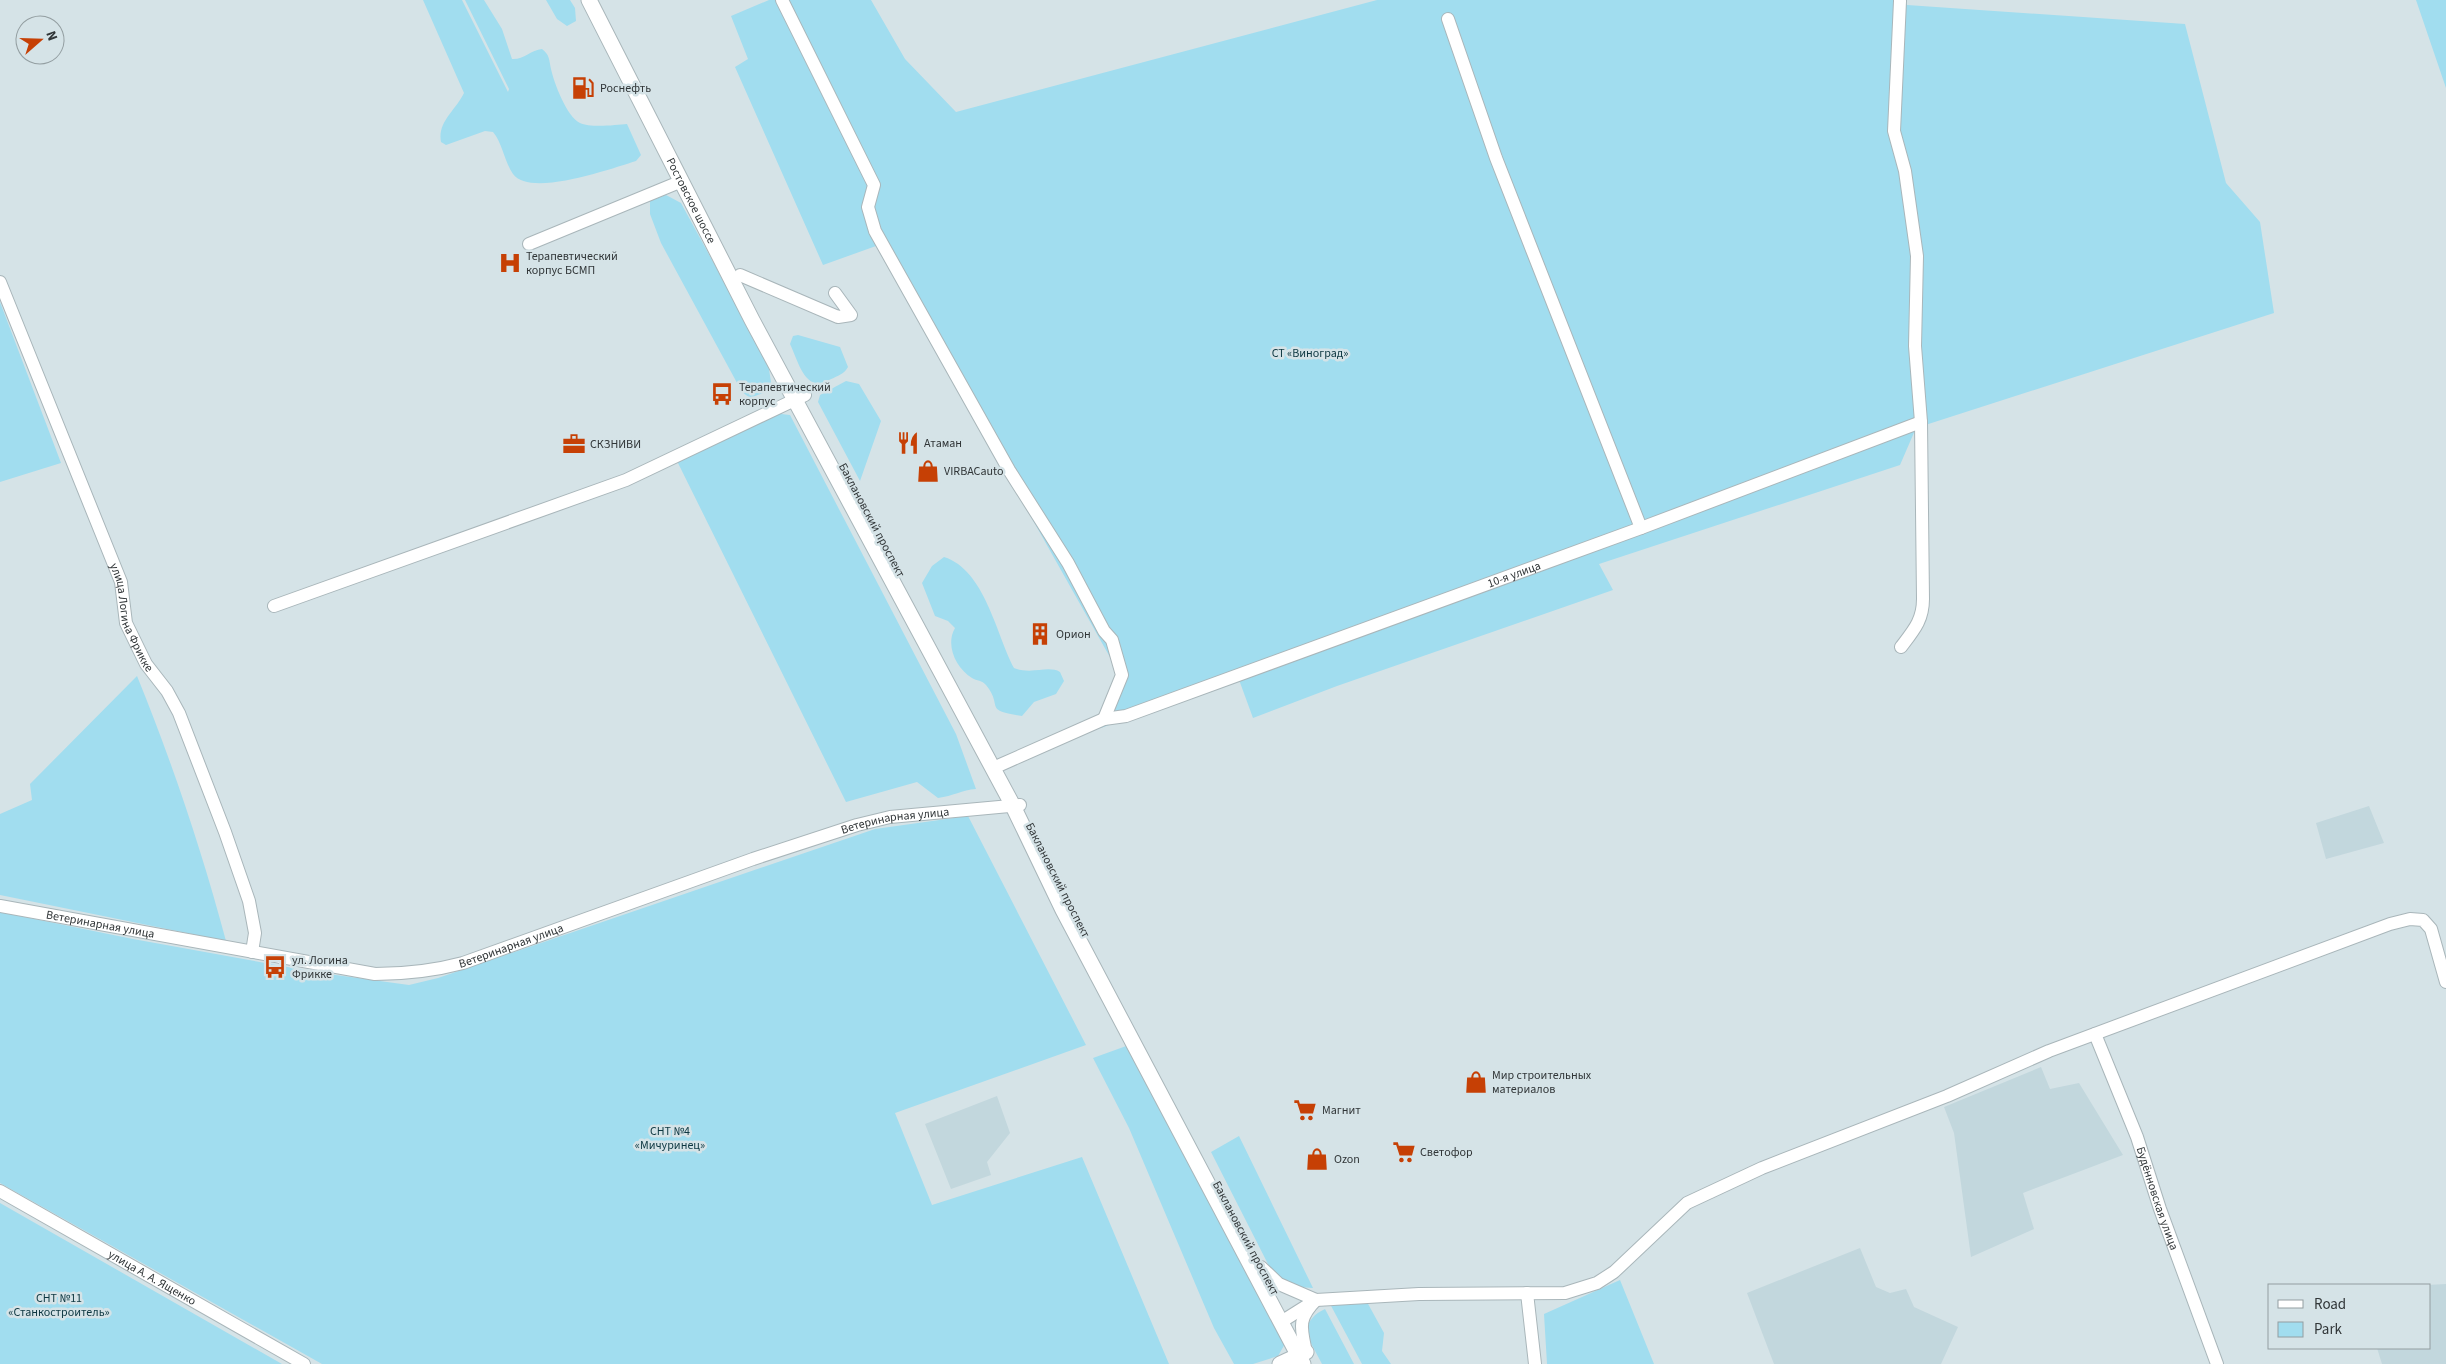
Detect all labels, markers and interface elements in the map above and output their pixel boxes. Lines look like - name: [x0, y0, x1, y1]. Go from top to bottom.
- north arrow: [15, 15, 65, 65]
- text: N: [40, 28, 62, 44]
- fuel station icon: Роснефть: [570, 75, 596, 101]
- place label: Роснефть: [600, 80, 651, 97]
- street label: Ростовское шоссе: [662, 155, 720, 247]
- place label: Терапевтический корпус БСМП: [526, 248, 618, 279]
- hospital icon: Терапевтический корпус БСМП: [497, 250, 523, 276]
- park label: СТ «Виноград»: [1272, 345, 1348, 362]
- place label: Терапевтический корпус: [739, 379, 831, 410]
- bus stop icon: Терапевтический корпус: [709, 381, 735, 407]
- restaurant icon: Атаман: [895, 430, 921, 456]
- office icon: СКЗНИВИ: [561, 431, 587, 457]
- place label: Атаман: [924, 435, 962, 452]
- place label: СКЗНИВИ: [590, 436, 641, 453]
- shop icon: VIRBACauto: [915, 458, 941, 484]
- street label: Баклановский проспект: [834, 460, 909, 581]
- place label: VIRBACauto: [944, 463, 1003, 480]
- street label: 10-я улица: [1485, 557, 1543, 592]
- street label: улица Логина Фрикке: [105, 561, 157, 676]
- building icon: Орион: [1027, 621, 1053, 647]
- place label: Орион: [1056, 626, 1091, 643]
- street label: Ветеринарная улица: [839, 804, 950, 839]
- street label: Баклановский проспект: [1021, 820, 1094, 941]
- street label: Ветеринарная улица: [45, 907, 156, 943]
- street label: Ветеринарная улица: [457, 920, 566, 973]
- place label: ул. Логина Фрикке: [292, 952, 348, 983]
- bus stop icon: ул. Логина Фрикке: [262, 954, 288, 980]
- place label: Мир строительных материалов: [1492, 1067, 1592, 1098]
- shop icon: Мир строительных материалов: [1463, 1069, 1489, 1095]
- supermarket icon: Магнит: [1292, 1097, 1318, 1123]
- place label: Магнит: [1322, 1102, 1361, 1119]
- park label: СНТ №4 «Мичуринец»: [635, 1123, 705, 1154]
- supermarket icon: Светофор: [1391, 1139, 1417, 1165]
- place label: Светофор: [1420, 1144, 1473, 1161]
- street label: Будённовская улица: [2132, 1145, 2182, 1253]
- shop icon: Ozon: [1304, 1146, 1330, 1172]
- place label: Ozon: [1334, 1151, 1360, 1168]
- street label: Баклановский проспект: [1208, 1178, 1283, 1299]
- street label: улица А. А. Ященко: [105, 1246, 199, 1310]
- legend: [2268, 1284, 2431, 1349]
- park label: СНТ №11 «Станкостроитель»: [8, 1290, 110, 1321]
- text: Road: [2314, 1294, 2346, 1315]
- text: Park: [2314, 1319, 2343, 1340]

